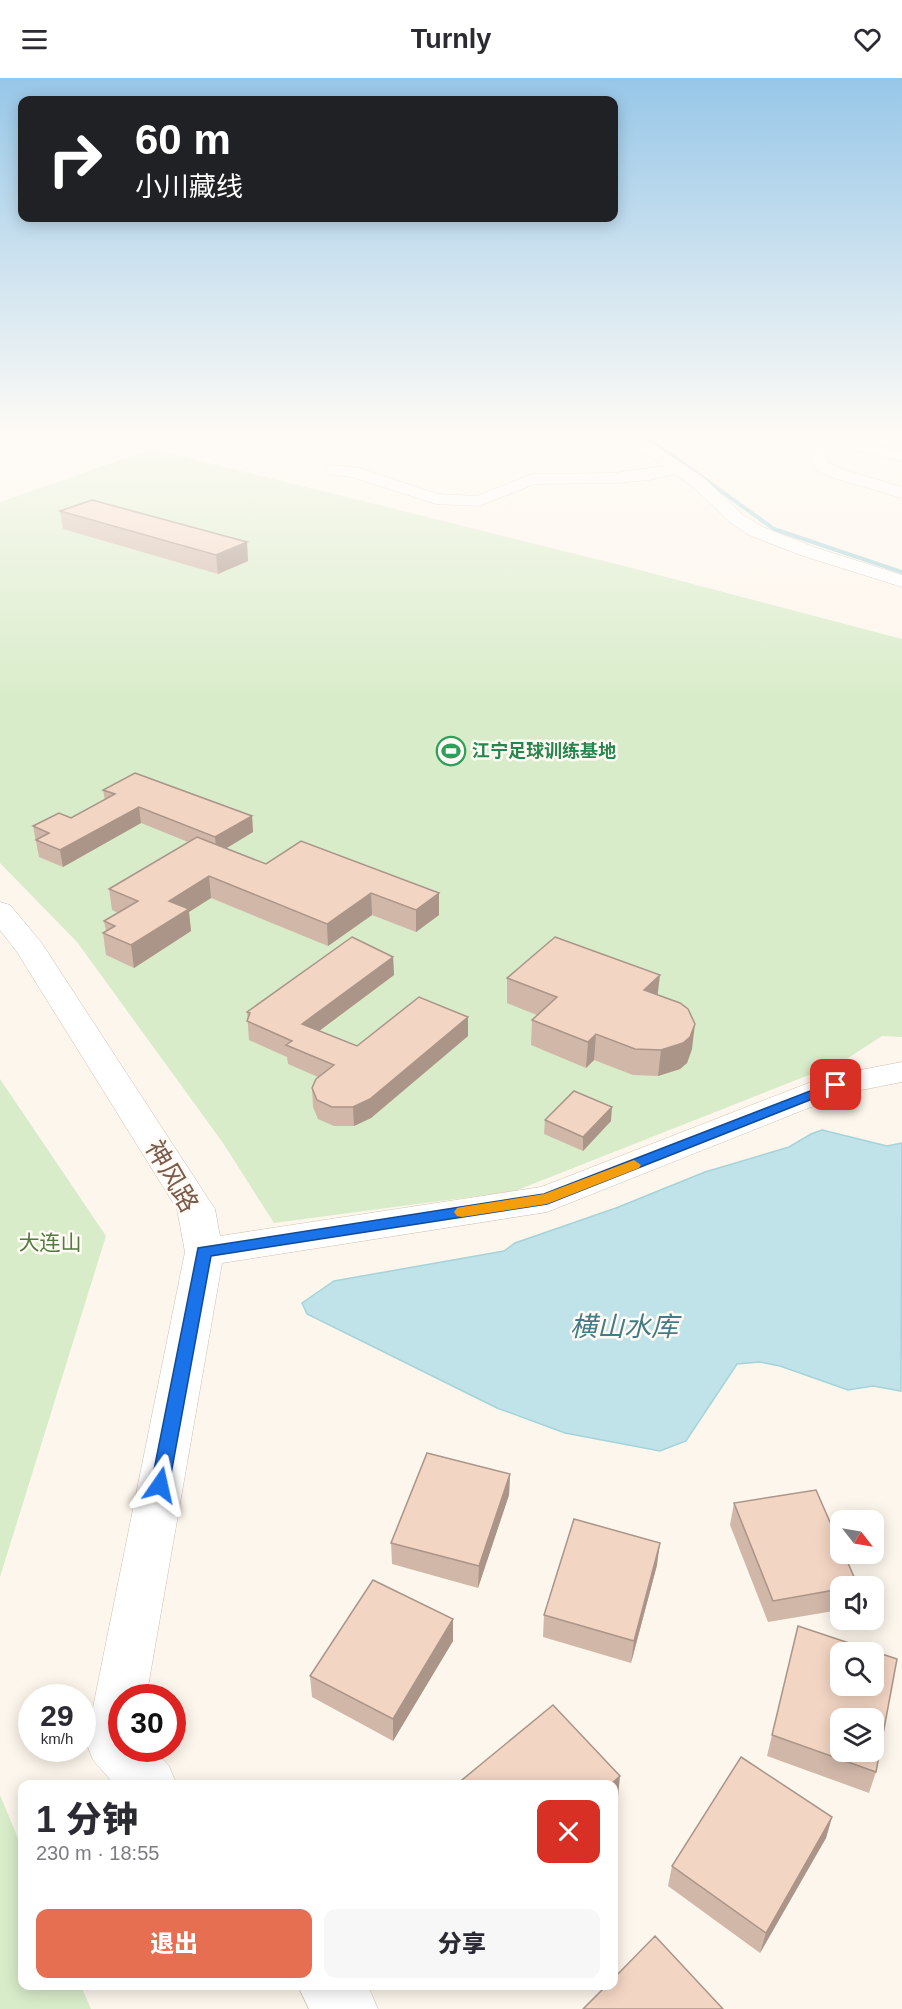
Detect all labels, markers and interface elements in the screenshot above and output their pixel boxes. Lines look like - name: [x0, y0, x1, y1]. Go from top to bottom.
- icon: menu: [18, 23, 51, 56]
- icon: heart: [851, 23, 884, 56]
- text: Turnly: [411, 24, 491, 54]
- text: 60 m: [135, 116, 231, 163]
- icon: right: [36, 120, 114, 198]
- text: 小川藏线: [135, 172, 243, 202]
- sports icon: 江宁足球训练基地: [435, 735, 467, 767]
- place label: 江宁足球训练基地: [472, 741, 616, 761]
- pin: [810, 1059, 861, 1110]
- icon: arrive: [819, 1068, 852, 1101]
- street label: 神风路: [140, 1135, 204, 1217]
- park label: 大连山: [19, 1231, 82, 1254]
- water label: 横山水库: [570, 1312, 682, 1342]
- position arrow: [128, 1453, 192, 1517]
- north arrow: [830, 1510, 884, 1564]
- map controls: [830, 1510, 884, 1762]
- button: sound: [830, 1576, 884, 1630]
- button: search: [830, 1642, 884, 1696]
- speed limit sign: 30: [108, 1684, 186, 1762]
- text: 29: [40, 1699, 74, 1732]
- button: layers: [830, 1708, 884, 1762]
- text: km/h: [41, 1730, 73, 1747]
- text: 1 分钟: [36, 1799, 138, 1840]
- button: close: [537, 1800, 600, 1863]
- text: 230 m · 18:55: [36, 1842, 159, 1864]
- button: 退出: [36, 1909, 312, 1978]
- button: 分享: [324, 1909, 600, 1978]

